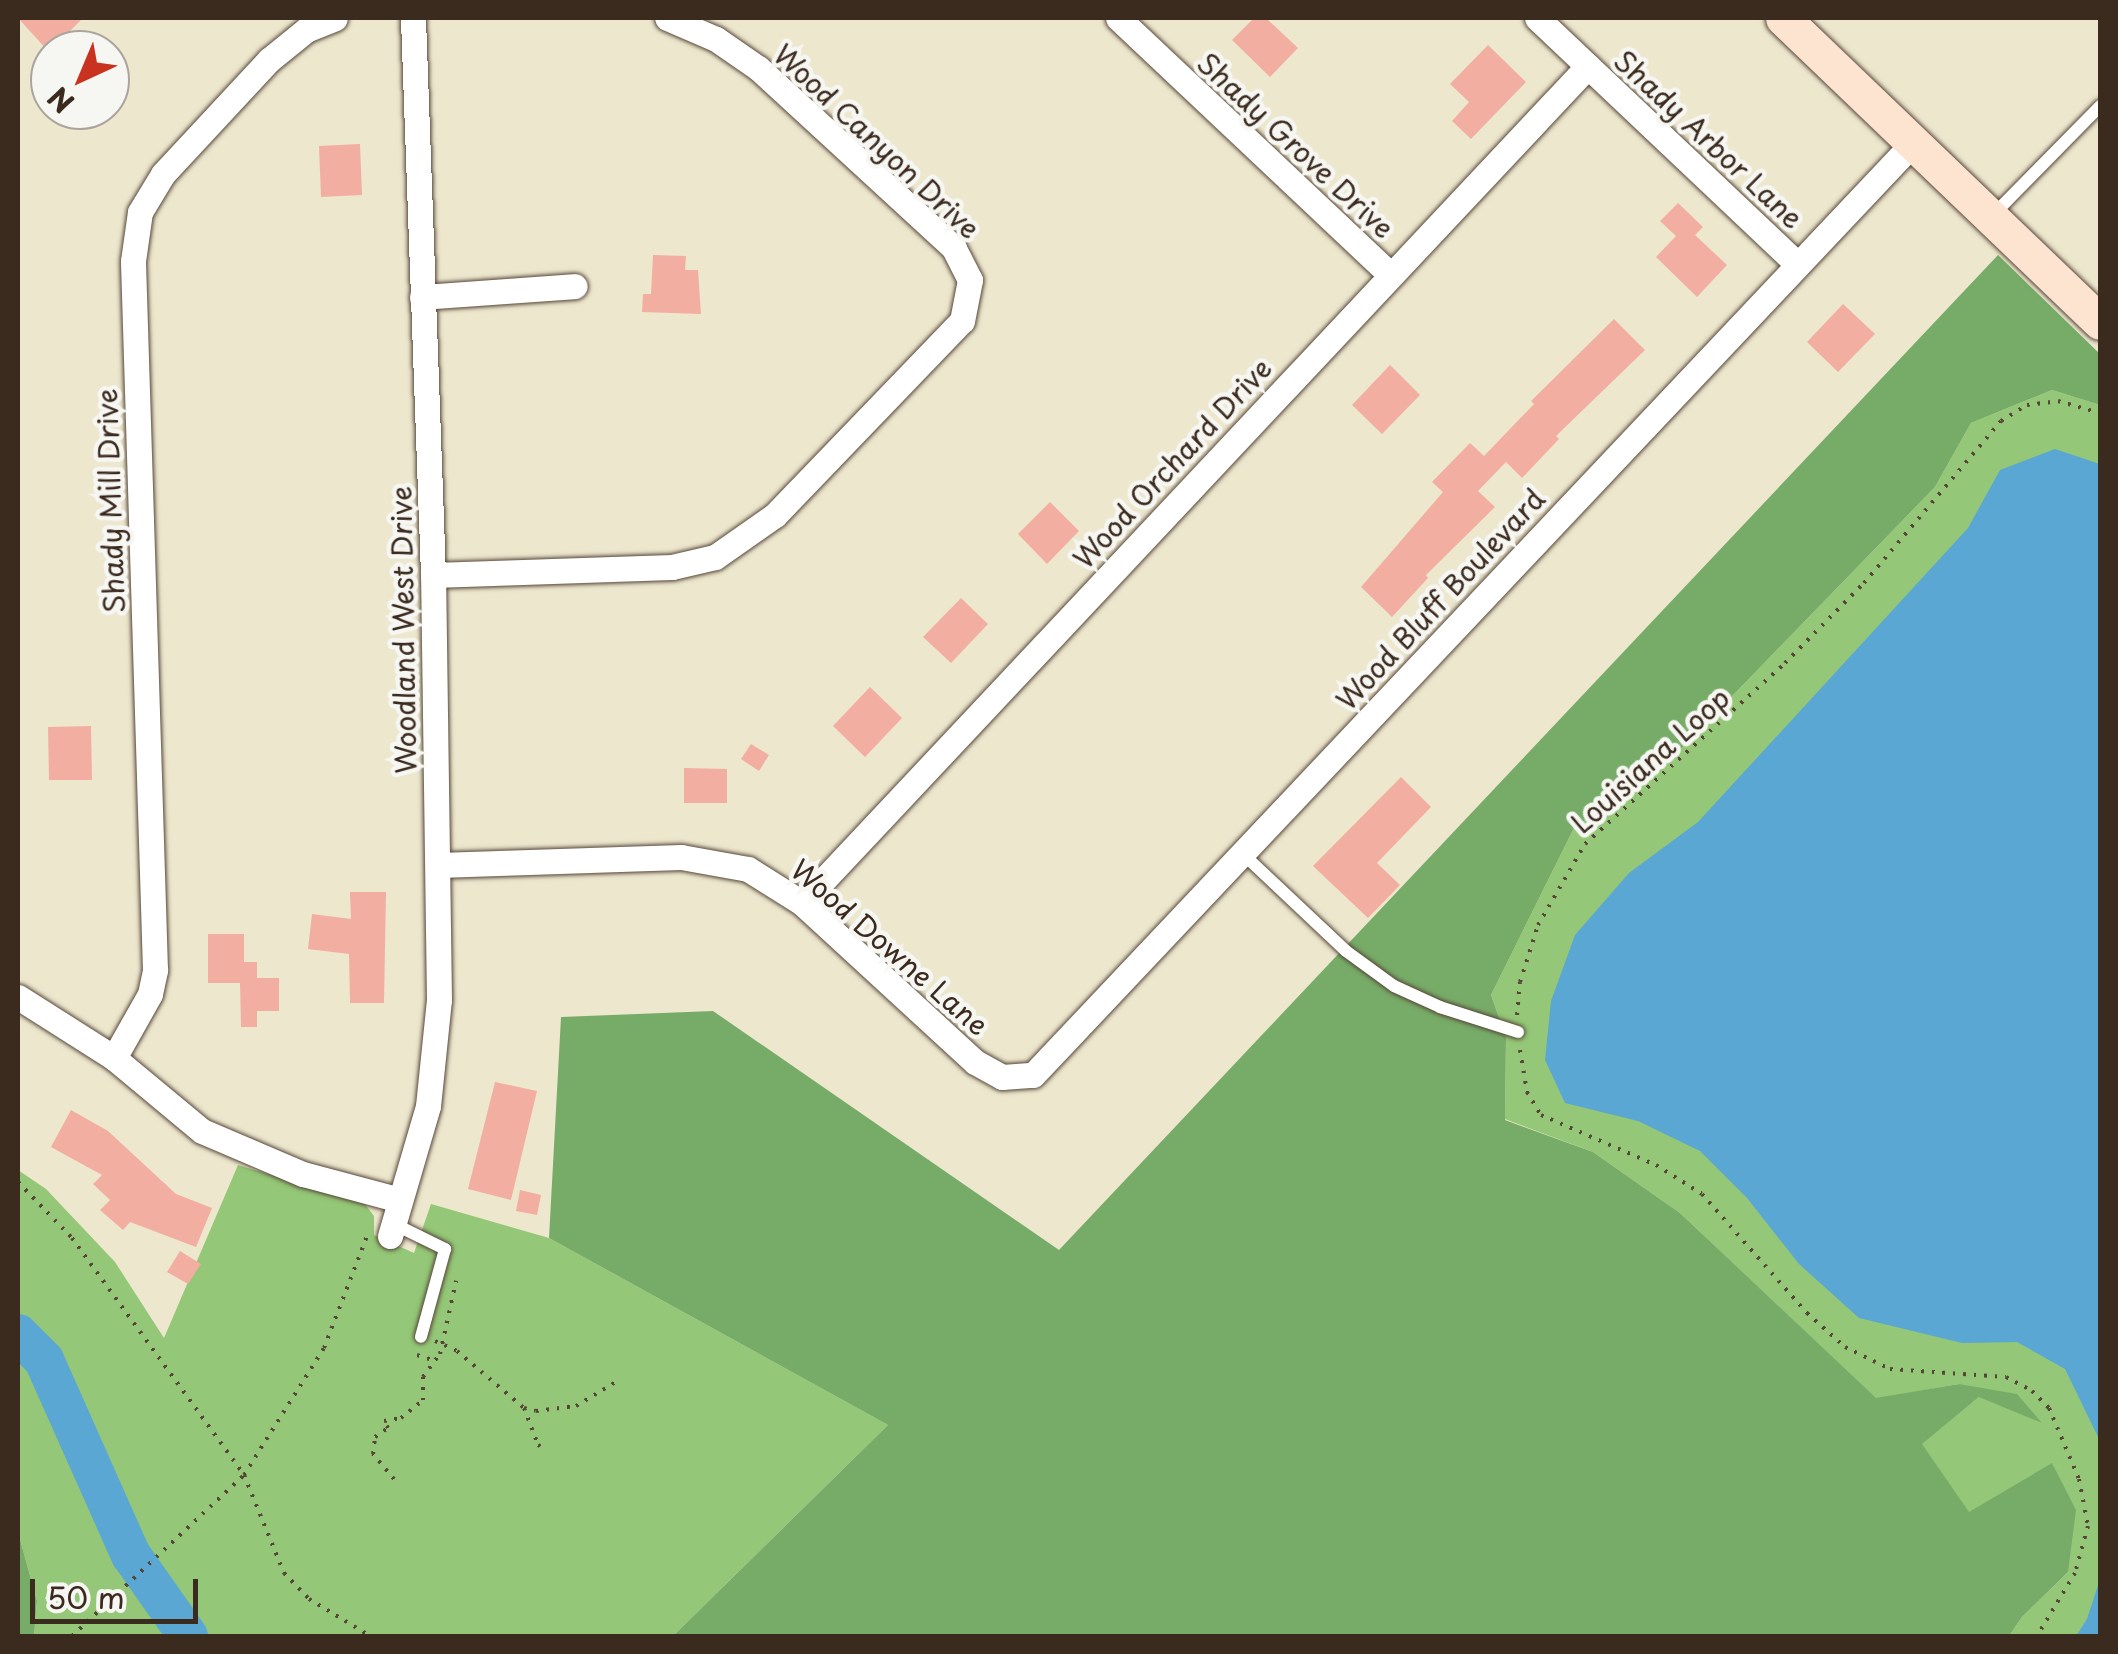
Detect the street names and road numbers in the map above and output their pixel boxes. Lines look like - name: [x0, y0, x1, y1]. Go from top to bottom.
- street label: Wood Canyon Drive: [767, 37, 987, 245]
- street label: Shady Arbor Lane: [1608, 43, 1810, 235]
- street label: Shady Grove Drive: [1191, 45, 1401, 245]
- street label: Wood Orchard Drive: [1065, 350, 1279, 576]
- street label: Shady Mill Drive: [89, 388, 131, 614]
- street label: Wood Bluff Boulevard: [1328, 481, 1552, 717]
- street label: Woodland West Drive: [384, 485, 422, 775]
- street label: Louisiana Loop: [1564, 680, 1736, 840]
- street label: Wood Downe Lane: [784, 852, 996, 1042]

